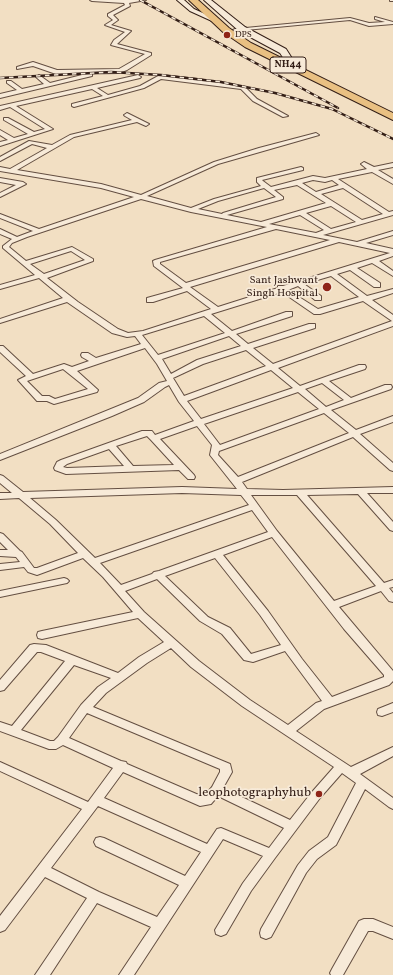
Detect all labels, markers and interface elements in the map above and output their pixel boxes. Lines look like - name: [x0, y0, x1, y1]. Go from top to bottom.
- marker: DPS: [222, 30, 232, 40]
- place label: DPS: [235, 30, 252, 40]
- road number: NH44: [270, 57, 306, 73]
- place label: Sant Jashwant Singh Hospital: [247, 274, 318, 300]
- marker: Sant Jashwant Singh Hospital: [321, 281, 333, 293]
- place label: leophotographyhub: [198, 786, 311, 802]
- marker: leophotographyhub: [314, 789, 324, 799]

